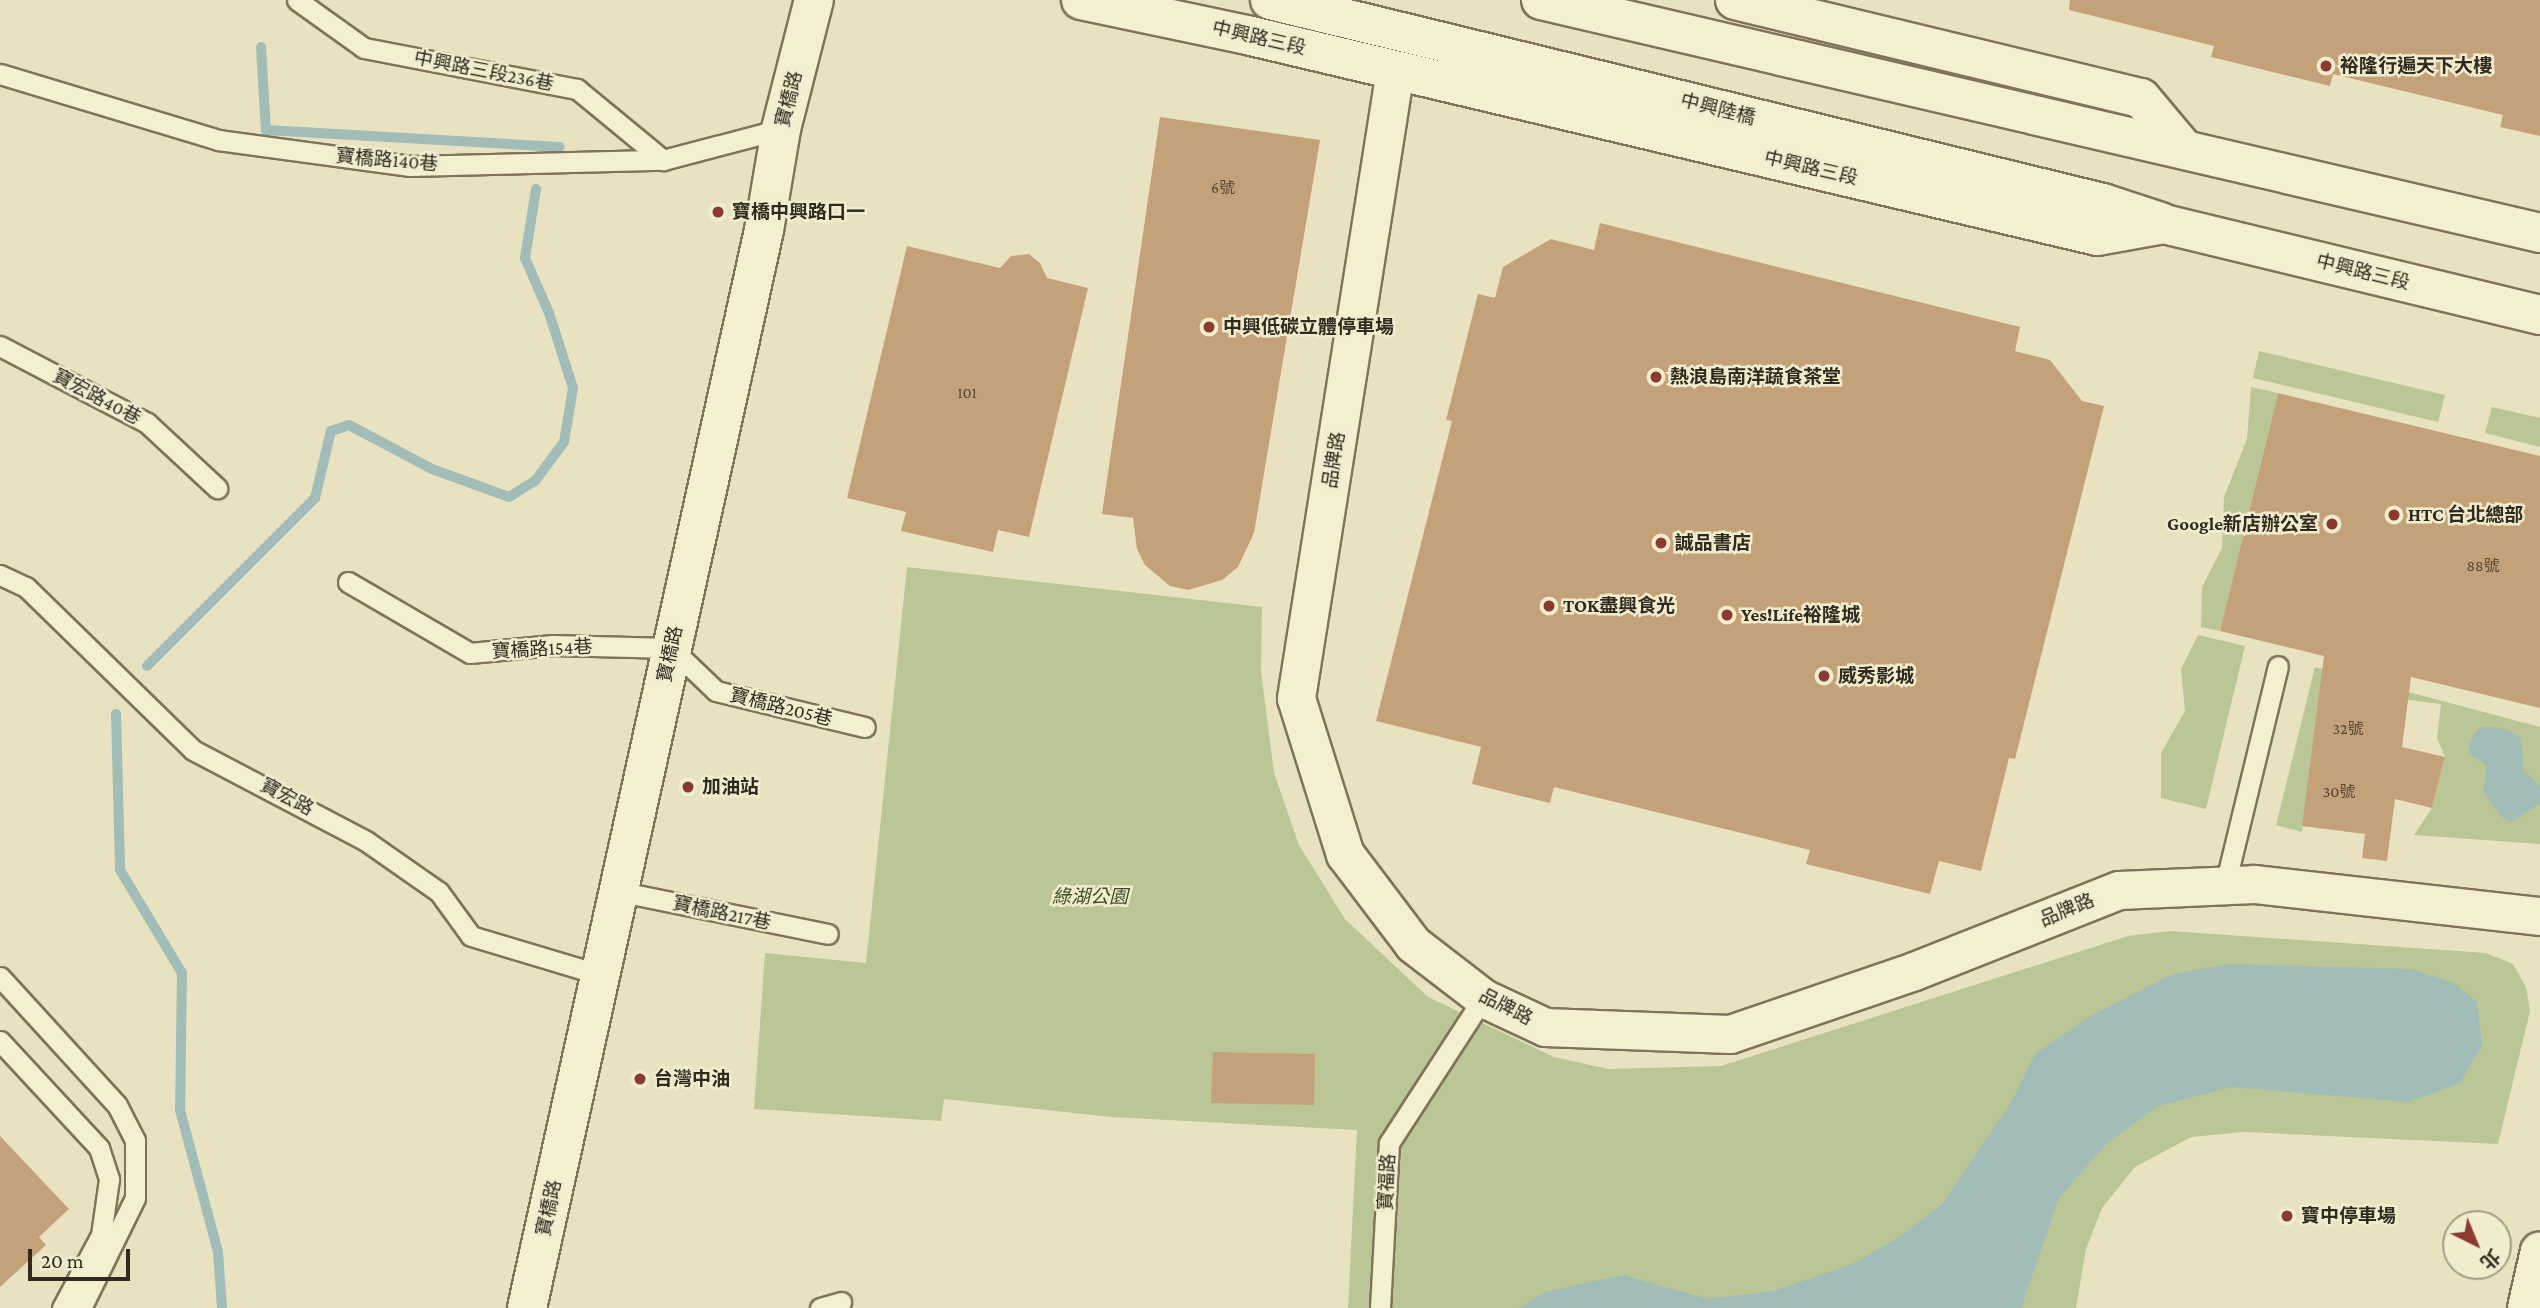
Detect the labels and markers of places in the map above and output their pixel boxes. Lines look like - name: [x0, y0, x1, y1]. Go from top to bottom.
- place label: 裕隆行遍天下大樓: [2340, 55, 2492, 77]
- marker: 裕隆行遍天下大樓: [2318, 58, 2334, 74]
- place label: 寶橋中興路口一: [732, 201, 865, 223]
- marker: 寶橋中興路口一: [710, 204, 726, 220]
- place label: 中興低碳立體停車場: [1223, 316, 1394, 338]
- marker: 中興低碳立體停車場: [1201, 319, 1217, 335]
- place label: 熱浪島南洋蔬食茶堂: [1670, 366, 1841, 388]
- marker: 熱浪島南洋蔬食茶堂: [1648, 369, 1664, 385]
- place label: HTC 台北總部: [2408, 504, 2523, 526]
- marker: HTC 台北總部: [2386, 507, 2402, 523]
- place label: Google新店辦公室: [2167, 513, 2318, 535]
- marker: Google新店辦公室: [2324, 516, 2340, 532]
- place label: 誠品書店: [1675, 532, 1751, 554]
- marker: 誠品書店: [1653, 535, 1669, 551]
- place label: TOK盡興食光: [1563, 595, 1675, 617]
- marker: TOK盡興食光: [1541, 598, 1557, 614]
- place label: Yes!Life裕隆城: [1741, 604, 1860, 626]
- marker: Yes!Life裕隆城: [1719, 607, 1735, 623]
- place label: 威秀影城: [1838, 665, 1914, 687]
- marker: 威秀影城: [1816, 668, 1832, 684]
- place label: 加油站: [702, 776, 759, 798]
- marker: 加油站: [680, 779, 696, 795]
- place label: 台灣中油: [654, 1068, 730, 1090]
- marker: 台灣中油: [632, 1071, 648, 1087]
- place label: 寶中停車場: [2301, 1205, 2396, 1227]
- marker: 寶中停車場: [2279, 1208, 2295, 1224]

